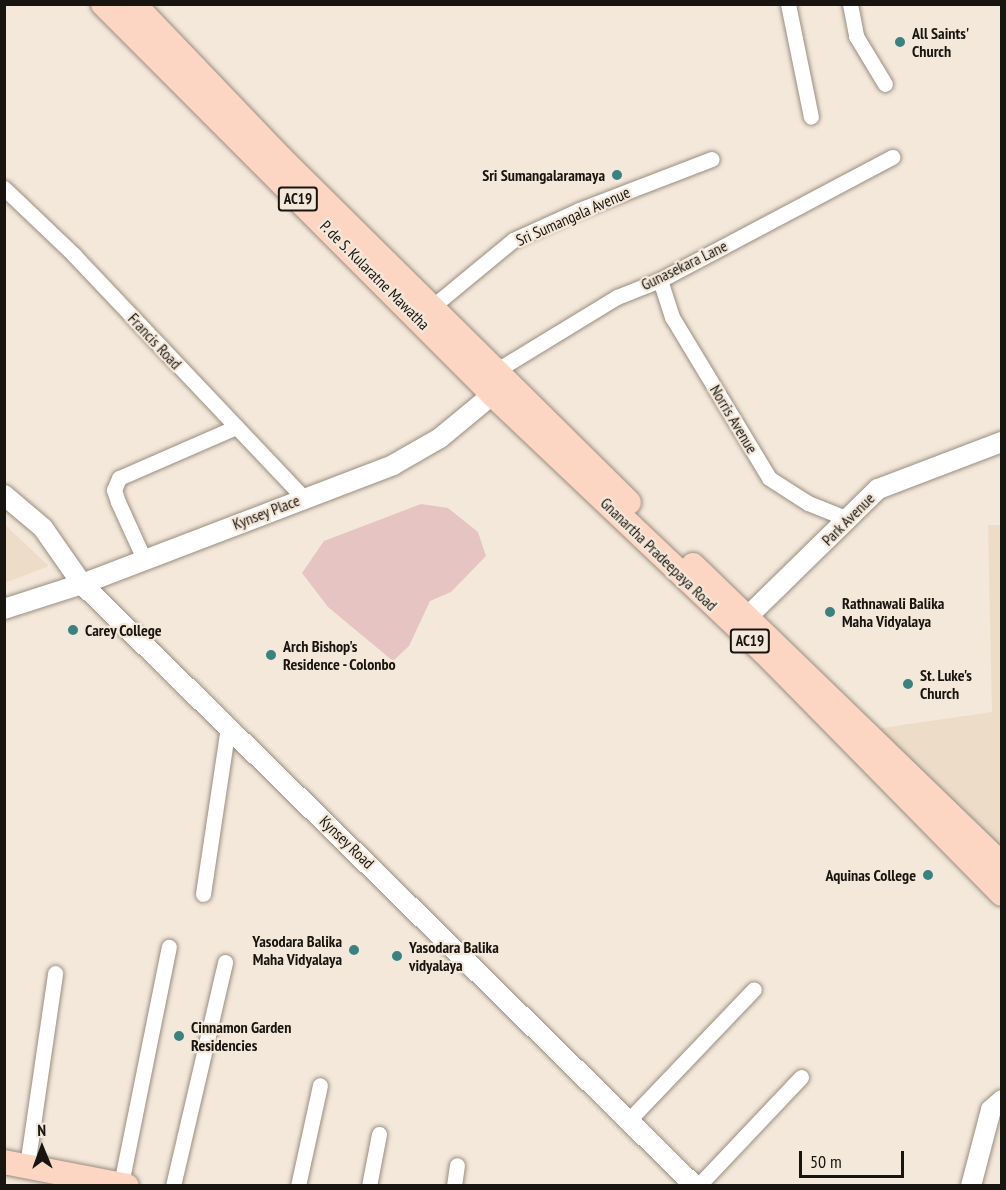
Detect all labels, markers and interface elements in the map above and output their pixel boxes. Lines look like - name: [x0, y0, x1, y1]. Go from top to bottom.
- place label: All Saints' Church: [912, 23, 969, 61]
- marker: All Saints' Church: [893, 35, 907, 49]
- place label: Sri Sumangalaramaya: [482, 165, 605, 185]
- marker: Sri Sumangalaramaya: [610, 168, 624, 182]
- street label: Sri Sumangala Avenue: [513, 182, 633, 250]
- road number: AC19: [277, 187, 319, 211]
- street label: P. de S. Kularatne Mawatha: [316, 216, 434, 334]
- street label: Gunasekara Lane: [638, 236, 730, 294]
- street label: Francis Road: [124, 309, 186, 373]
- street label: Norris Avenue: [706, 381, 762, 457]
- street label: Park Avenue: [817, 488, 879, 550]
- street label: Kynsey Place: [230, 490, 302, 534]
- street label: Gnanartha Pradeepaya Road: [597, 493, 721, 615]
- place label: Rathnawali Balika Maha Vidyalaya: [842, 593, 944, 631]
- marker: Rathnawali Balika Maha Vidyalaya: [823, 605, 837, 619]
- place label: Carey College: [85, 620, 162, 640]
- marker: Carey College: [66, 623, 80, 637]
- road number: AC19: [729, 629, 771, 653]
- place label: Arch Bishop's Residence - Colonbo: [283, 636, 398, 674]
- marker: Arch Bishop's Residence - Colonbo: [264, 648, 278, 662]
- place label: St. Luke's Church: [920, 665, 973, 703]
- marker: St. Luke's Church: [901, 677, 915, 691]
- street label: Kynsey Road: [316, 811, 378, 873]
- place label: Aquinas College: [825, 865, 916, 885]
- marker: Aquinas College: [921, 868, 935, 882]
- place label: Yasodara Balika Maha Vidyalaya: [252, 931, 342, 969]
- place label: Yasodara Balika vidyalaya: [409, 937, 499, 975]
- marker: Yasodara Balika Maha Vidyalaya: [347, 943, 361, 957]
- marker: Yasodara Balika vidyalaya: [390, 949, 404, 963]
- place label: Cinnamon Garden Residencies: [191, 1017, 292, 1055]
- marker: Cinnamon Garden Residencies: [172, 1029, 186, 1043]
- north arrow: [12, 1118, 72, 1178]
- text: N: [37, 1120, 46, 1140]
- scale bar: [802, 1139, 907, 1177]
- text: 50 m: [810, 1150, 842, 1173]

